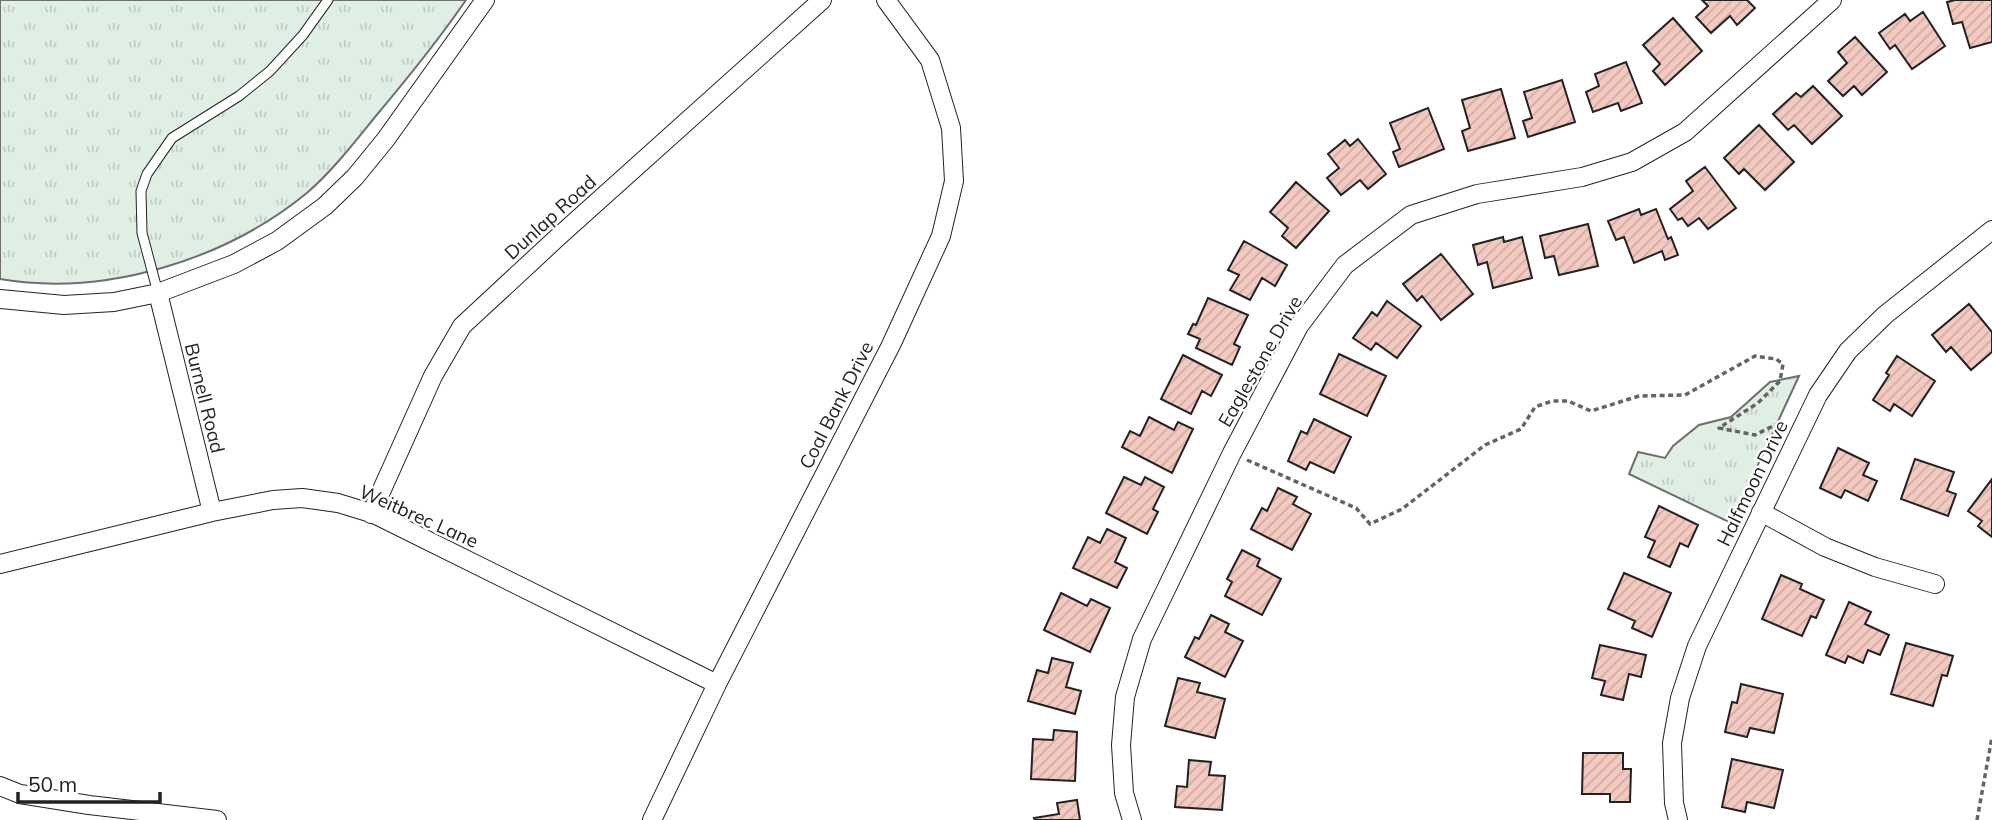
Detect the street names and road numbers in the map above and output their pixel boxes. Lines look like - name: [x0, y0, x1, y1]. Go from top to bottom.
- street label: Dunlap Road: [499, 170, 601, 264]
- street label: Eaglestone Drive: [1213, 291, 1307, 431]
- street label: Coal Bank Drive: [793, 337, 879, 473]
- street label: Burnell Road: [180, 340, 230, 456]
- street label: Halfmoon Drive: [1711, 416, 1793, 550]
- street label: Weitbrec Lane: [356, 479, 482, 553]

